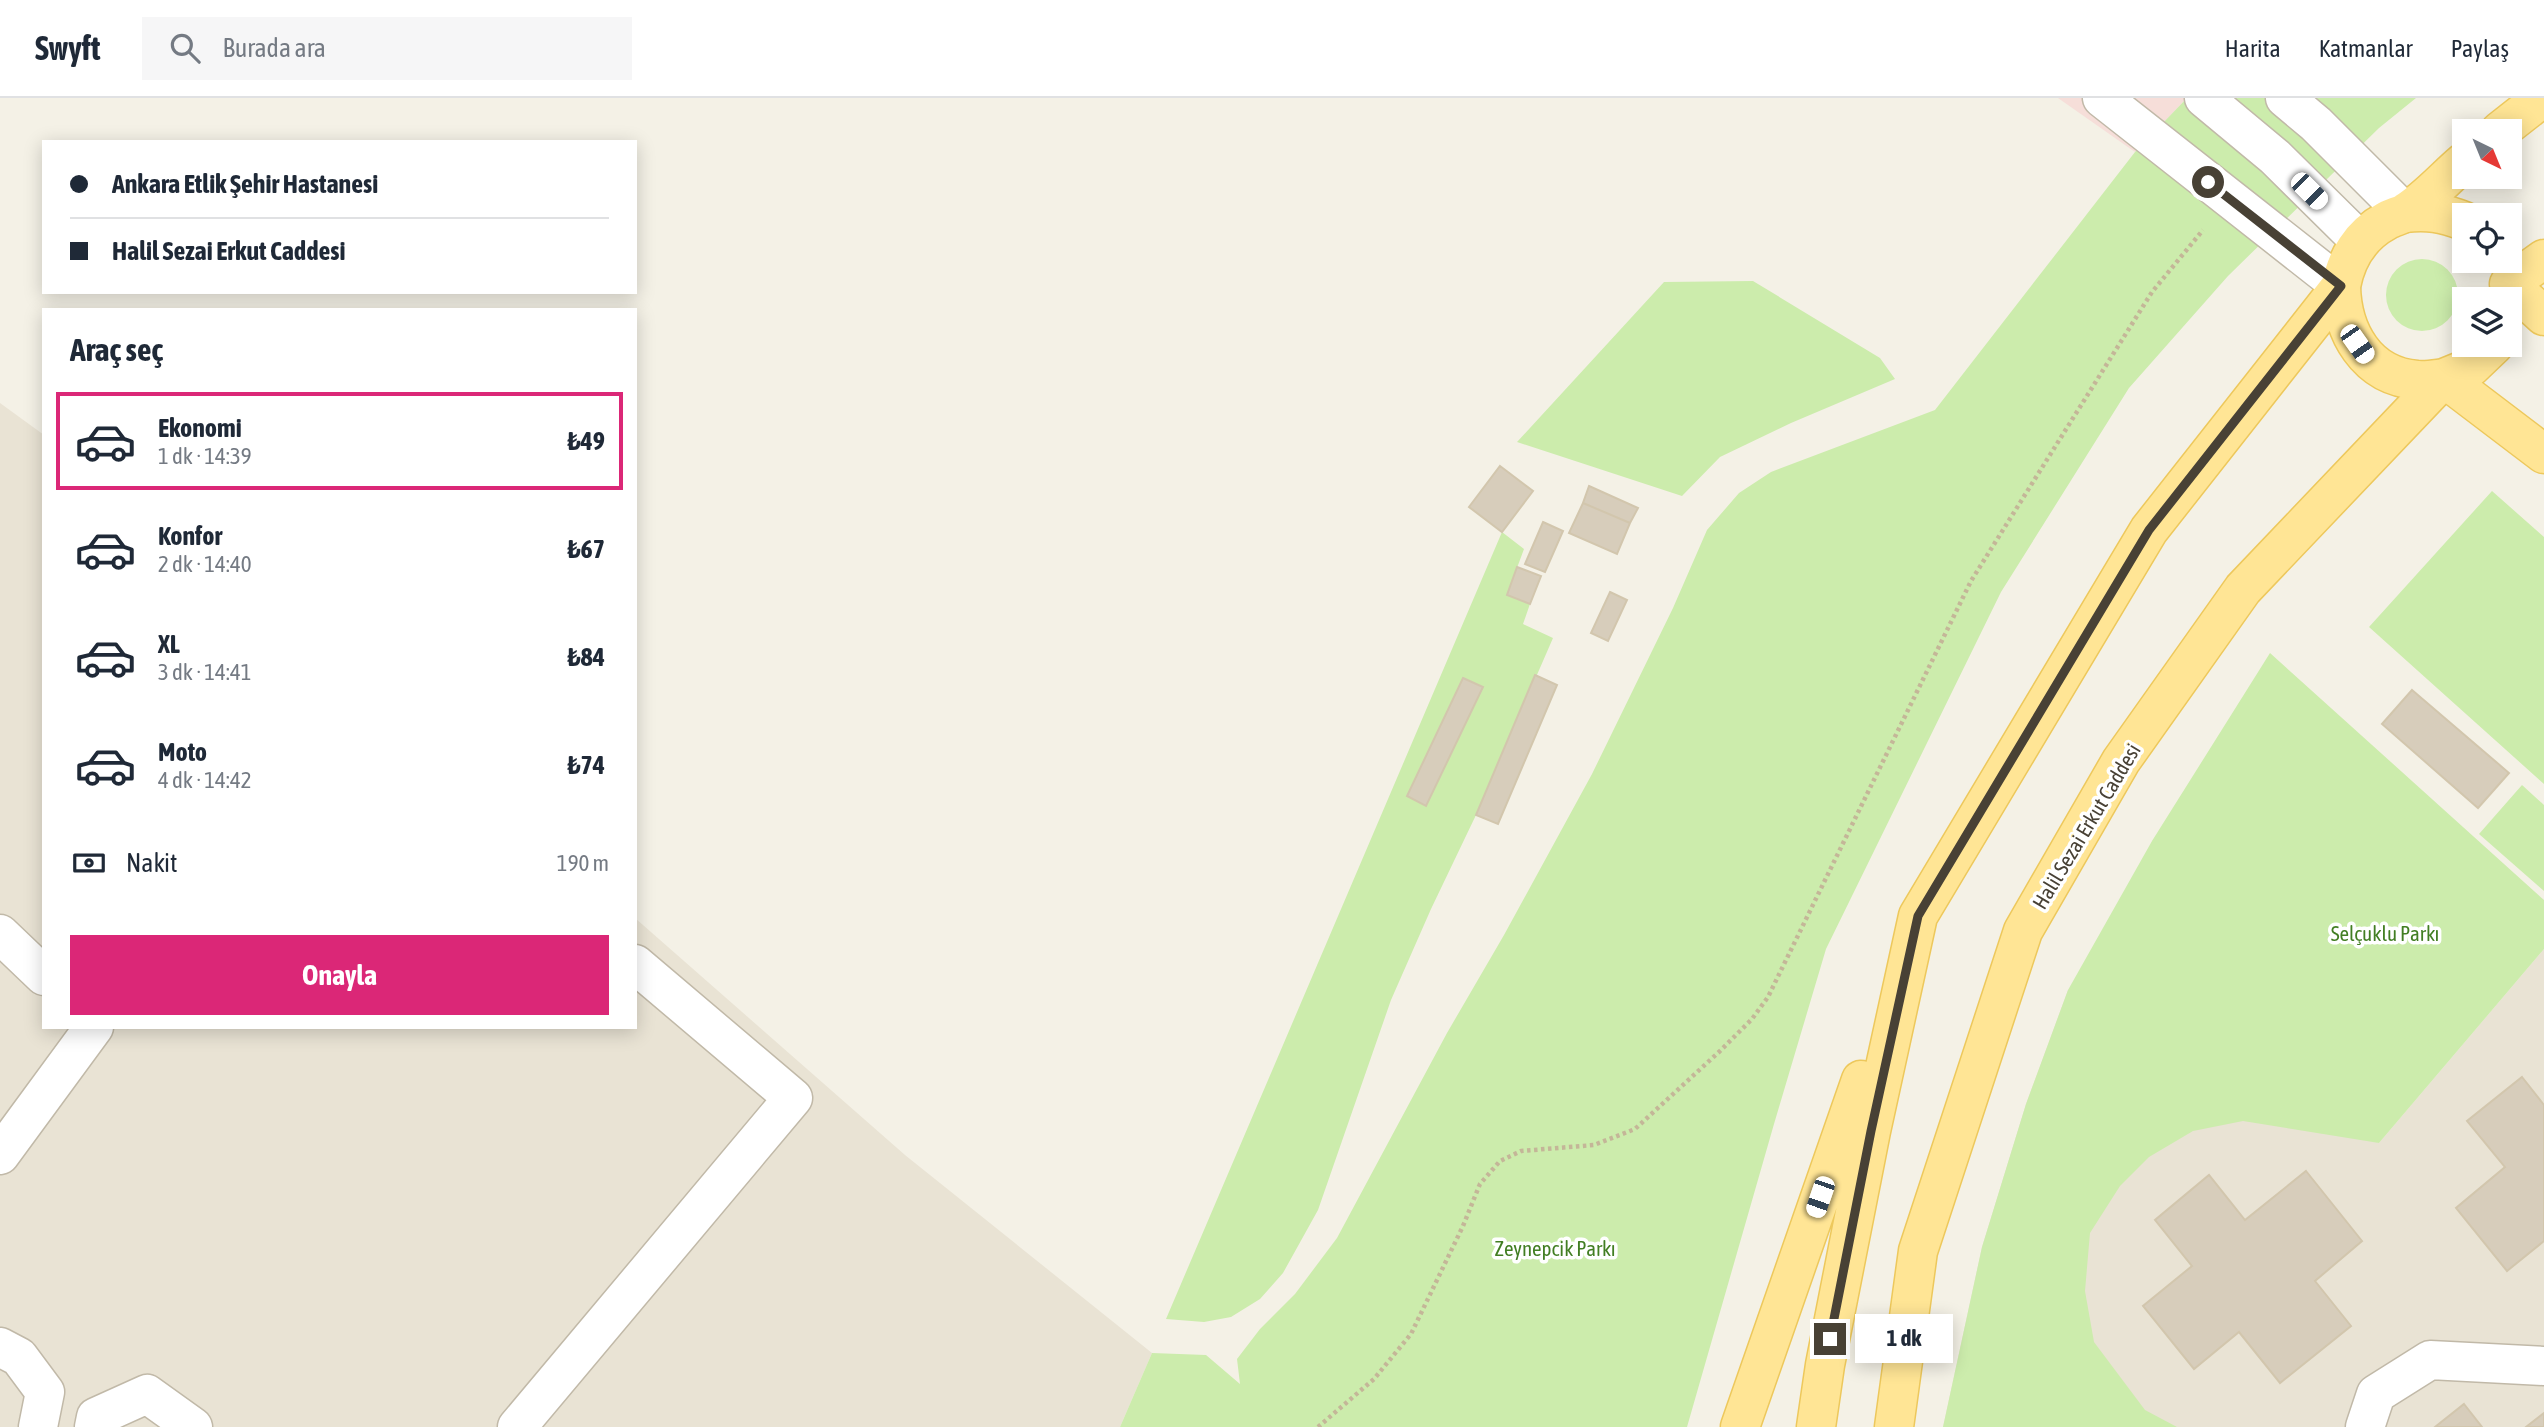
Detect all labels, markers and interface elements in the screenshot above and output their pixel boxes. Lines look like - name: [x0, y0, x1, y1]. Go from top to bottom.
- search box: [142, 17, 632, 80]
- text: Swyft: [35, 29, 100, 67]
- icon: search: [166, 29, 204, 67]
- text: Burada ara: [222, 33, 326, 63]
- text: Harita: [2225, 35, 2281, 62]
- text: Katmanlar: [2319, 35, 2413, 62]
- text: Paylaş: [2451, 35, 2509, 62]
- north arrow: [2452, 119, 2522, 189]
- map controls: [2452, 119, 2522, 357]
- route start: [2192, 166, 2224, 198]
- text: Ankara Etlik Şehir Hastanesi: [112, 169, 378, 199]
- car: [2287, 169, 2332, 213]
- button: locate: [2452, 203, 2522, 273]
- text: Halil Sezai Erkut Caddesi: [112, 236, 345, 266]
- button: layers: [2452, 287, 2522, 357]
- car: [2337, 321, 2378, 367]
- text: Araç seç: [70, 331, 163, 368]
- icon: car: [74, 410, 137, 473]
- text: Ekonomi: [158, 413, 242, 443]
- text: ₺49: [568, 426, 605, 456]
- text: 1 dk · 14:39: [158, 443, 252, 469]
- icon: car: [74, 518, 137, 581]
- text: Konfor: [158, 521, 222, 551]
- text: ₺67: [568, 534, 605, 564]
- text: 2 dk · 14:40: [158, 551, 252, 577]
- icon: car: [74, 626, 137, 689]
- text: XL: [158, 629, 180, 659]
- text: ₺84: [568, 642, 605, 672]
- text: 3 dk · 14:41: [158, 659, 252, 685]
- icon: car: [74, 734, 137, 797]
- text: Moto: [158, 737, 207, 767]
- street label: Halil Sezai Erkut Caddesi: [2027, 739, 2145, 913]
- text: ₺74: [568, 750, 605, 780]
- text: 4 dk · 14:42: [158, 767, 252, 793]
- icon: cash: [70, 844, 108, 882]
- text: Nakit: [126, 848, 178, 878]
- text: 190 m: [557, 850, 609, 876]
- park label: Selçuklu Parkı: [2331, 921, 2439, 945]
- button: Onayla: [70, 935, 609, 1015]
- car: [1804, 1174, 1837, 1220]
- park label: Zeynepcik Parkı: [1494, 1236, 1616, 1260]
- callout: 1 dk: [1854, 1314, 1952, 1364]
- route end: [1814, 1323, 1846, 1355]
- text: 1 dk: [1887, 1325, 1921, 1351]

